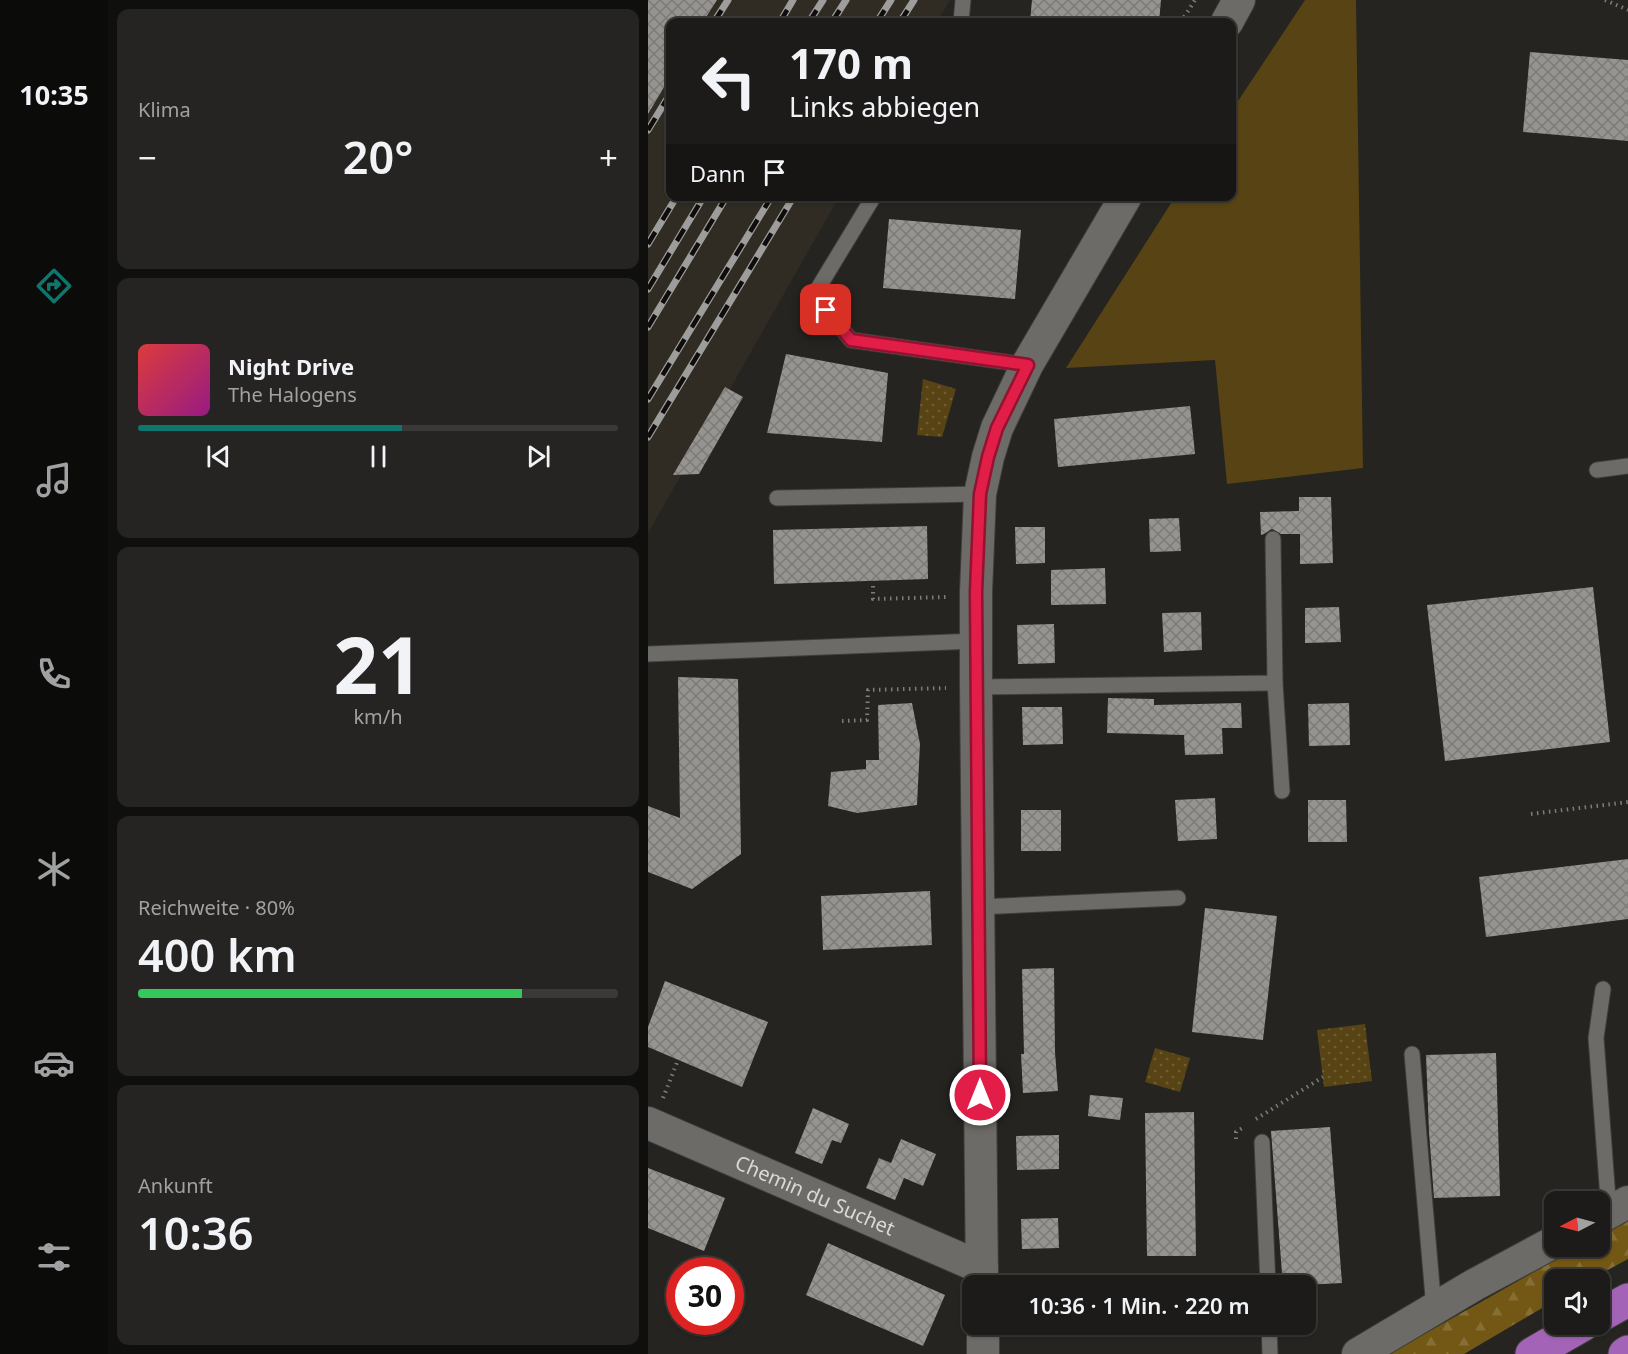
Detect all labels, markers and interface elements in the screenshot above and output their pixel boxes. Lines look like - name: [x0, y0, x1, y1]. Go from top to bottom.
- text: 170 m: [789, 34, 913, 91]
- icon: left: [690, 42, 768, 120]
- text: 10:35: [19, 76, 89, 113]
- text: Links abbiegen: [789, 88, 980, 125]
- text: Klima: [138, 96, 191, 123]
- text: 20°: [343, 126, 413, 187]
- text: −: [138, 135, 157, 180]
- text: +: [599, 135, 618, 180]
- icon: arrive: [758, 156, 791, 189]
- text: Dann: [690, 158, 746, 188]
- icon: directions: [33, 265, 75, 307]
- pin: [800, 284, 851, 335]
- icon: arrive: [809, 293, 842, 326]
- text: Night Drive: [228, 351, 354, 381]
- text: The Halogens: [228, 381, 357, 408]
- icon: previous: [202, 440, 235, 473]
- icon: pause: [362, 440, 395, 473]
- icon: next: [522, 440, 555, 473]
- icon: music: [33, 459, 75, 501]
- text: 21: [333, 611, 423, 717]
- icon: phone: [33, 653, 75, 695]
- text: km/h: [353, 703, 403, 730]
- icon: climate: [33, 848, 75, 890]
- text: Reichweite · 80%: [138, 894, 295, 921]
- text: 400 km: [138, 924, 297, 985]
- icon: car: [33, 1042, 75, 1084]
- position arrow: [948, 1063, 1012, 1127]
- street label: Chemin du Suchet: [731, 1148, 899, 1242]
- text: Ankunft: [138, 1172, 213, 1199]
- north arrow: [1544, 1191, 1610, 1257]
- map controls: [1544, 1191, 1610, 1335]
- text: 10:36: [138, 1202, 253, 1263]
- icon: filters: [33, 1236, 75, 1278]
- speed limit sign: 30: [666, 1257, 744, 1335]
- button: sound: [1544, 1269, 1610, 1335]
- text: 10:36 · 1 Min. · 220 m: [1028, 1290, 1250, 1320]

